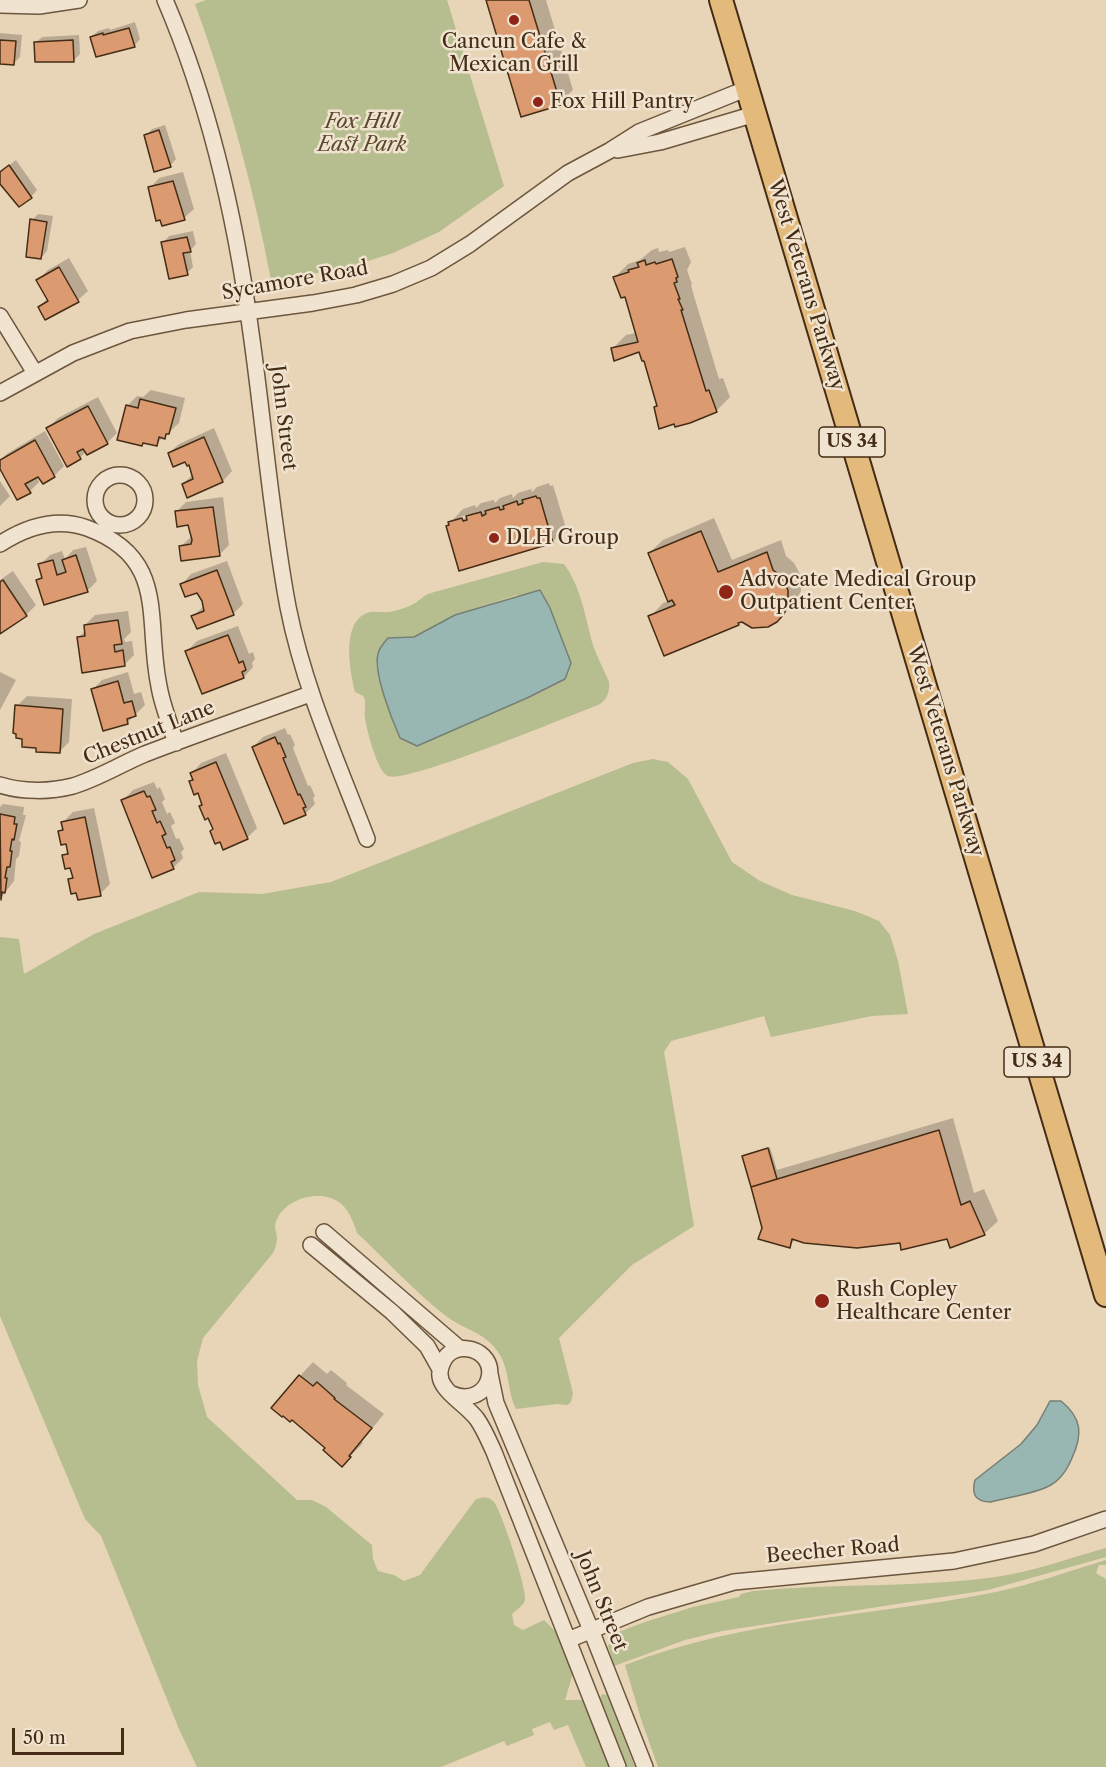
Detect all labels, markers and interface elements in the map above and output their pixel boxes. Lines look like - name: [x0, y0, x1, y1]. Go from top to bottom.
- marker: Cancun Cafe & Mexican Grill: [507, 13, 521, 27]
- place label: Cancun Cafe & Mexican Grill: [442, 30, 586, 77]
- place label: Fox Hill Pantry: [550, 90, 694, 114]
- marker: Fox Hill Pantry: [531, 95, 545, 109]
- park label: Fox Hill East Park: [318, 110, 406, 157]
- street label: West Veterans Parkway: [762, 176, 850, 394]
- street label: Sycamore Road: [220, 256, 370, 306]
- street label: John Street: [265, 364, 301, 472]
- road number: US 34: [819, 427, 885, 457]
- place label: DLH Group: [506, 526, 619, 550]
- marker: DLH Group: [487, 531, 501, 545]
- place label: Advocate Medical Group Outpatient Center: [740, 568, 976, 615]
- marker: Advocate Medical Group Outpatient Center: [717, 583, 735, 601]
- street label: West Veterans Parkway: [901, 642, 989, 860]
- street label: Chestnut Lane: [80, 696, 218, 770]
- road number: US 34: [1004, 1047, 1070, 1077]
- place label: Rush Copley Healthcare Center: [836, 1278, 1012, 1325]
- marker: Rush Copley Healthcare Center: [813, 1292, 831, 1310]
- street label: Beecher Road: [765, 1533, 901, 1569]
- street label: John Street: [570, 1547, 632, 1655]
- scale bar: [15, 1716, 128, 1754]
- text: 50 m: [23, 1727, 66, 1749]

